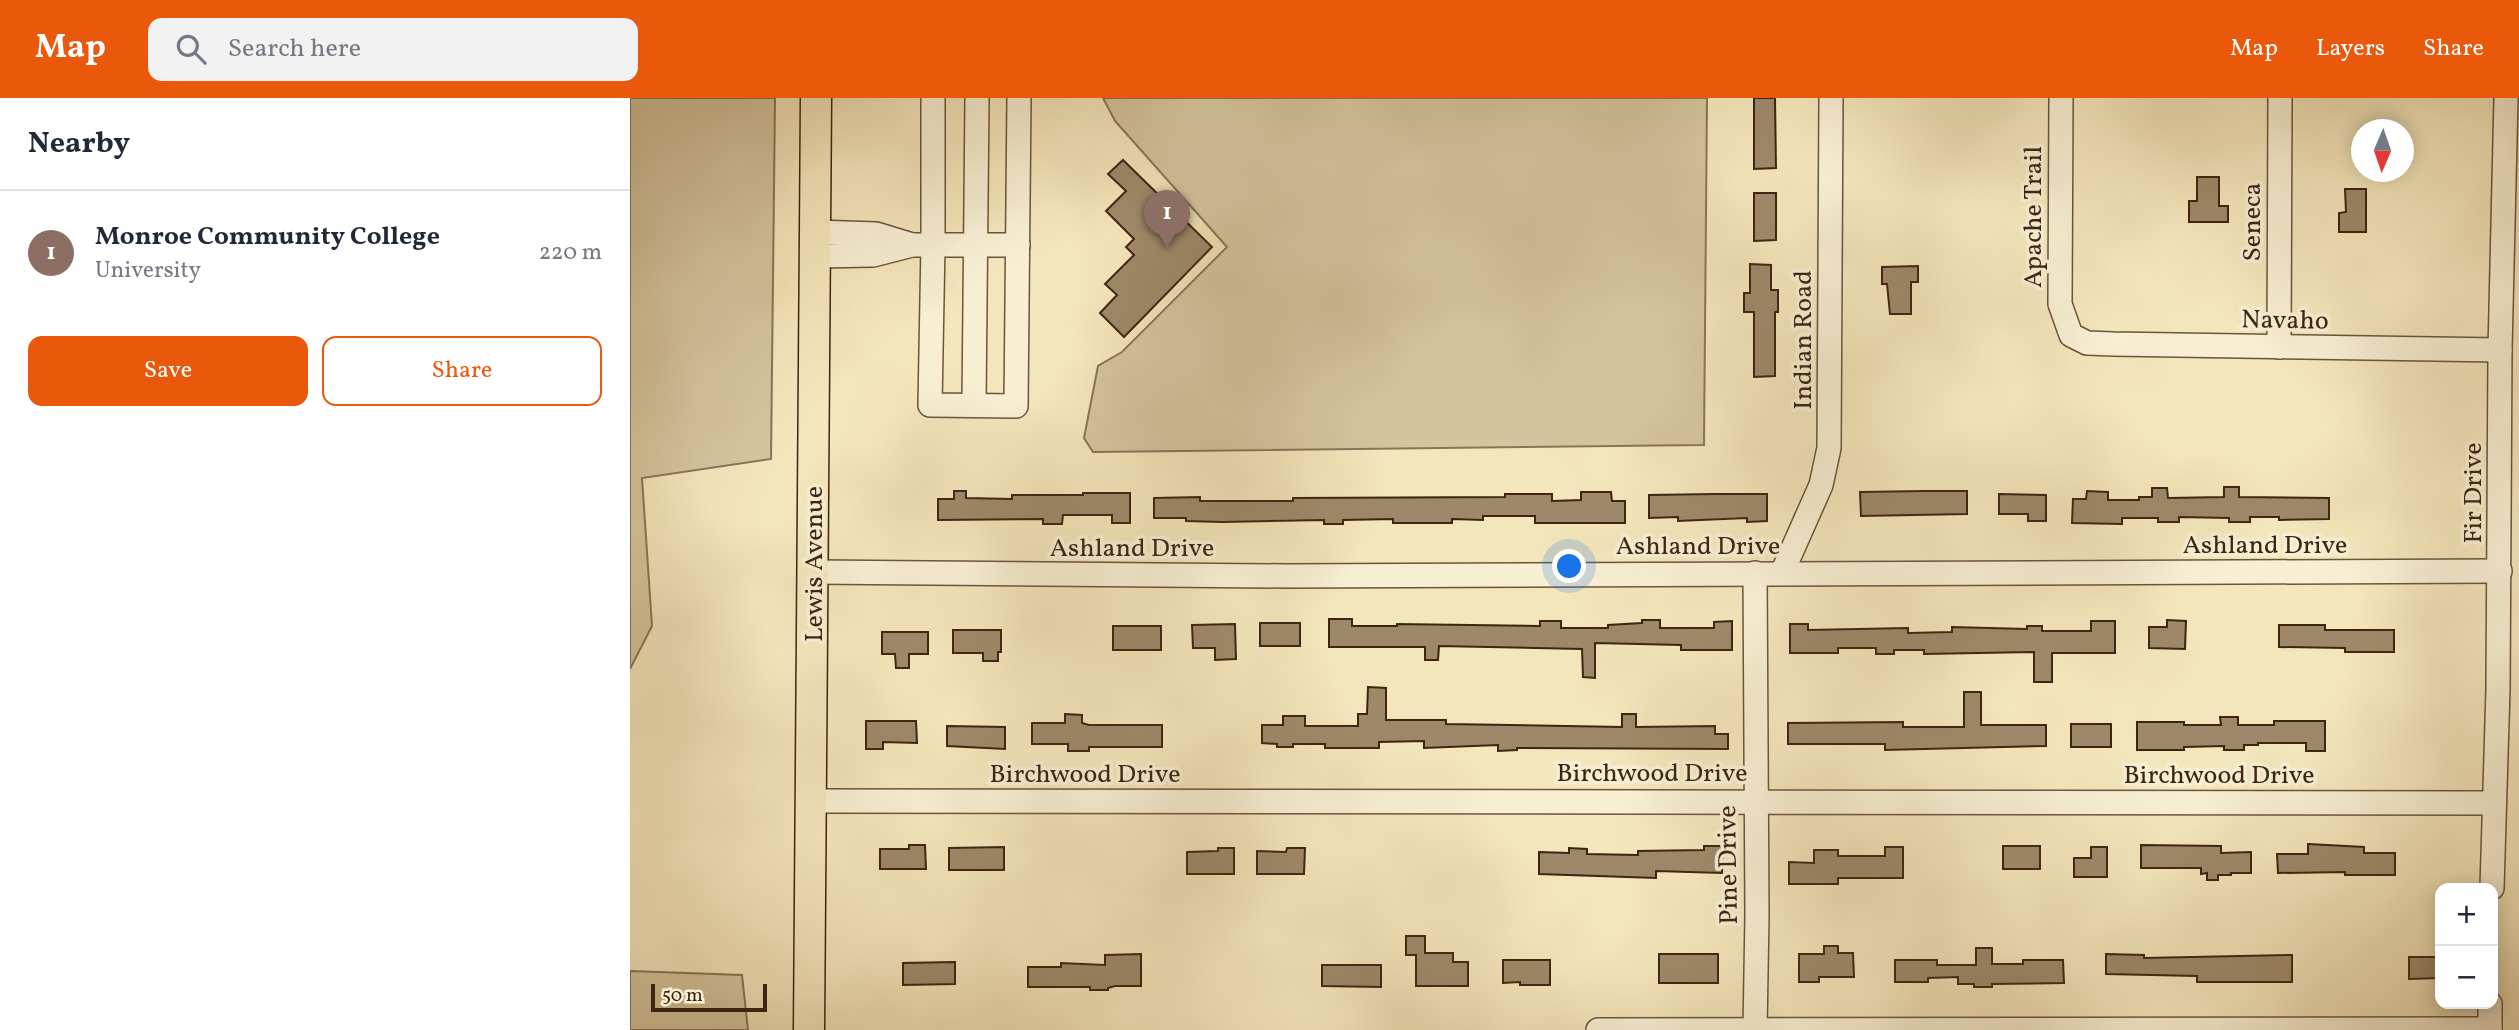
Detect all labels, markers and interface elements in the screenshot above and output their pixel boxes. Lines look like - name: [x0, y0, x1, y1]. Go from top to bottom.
- search box: [148, 18, 638, 81]
- text: Map: [35, 26, 106, 72]
- icon: search: [172, 30, 210, 68]
- text: Search here: [228, 31, 361, 67]
- text: Map: [2230, 32, 2278, 66]
- text: Layers: [2316, 32, 2385, 66]
- text: Share: [2423, 32, 2484, 66]
- north arrow: [2351, 119, 2414, 182]
- text: Nearby: [28, 123, 130, 165]
- street label: Apache Trail: [2016, 146, 2052, 288]
- street label: Seneca: [2235, 182, 2271, 262]
- pin: 1: [1144, 190, 1190, 248]
- text: Monroe Community College: [95, 219, 440, 255]
- text: 1: [46, 237, 56, 269]
- text: 220 m: [539, 237, 602, 269]
- text: University: [95, 255, 201, 287]
- street label: Indian Road: [1786, 270, 1822, 410]
- street label: Navaho: [2241, 302, 2329, 340]
- button: Save: [28, 336, 308, 406]
- button: Share: [322, 336, 602, 406]
- street label: Fir Drive: [2456, 442, 2492, 544]
- street label: Lewis Avenue: [797, 486, 833, 642]
- street label: Ashland Drive: [2183, 528, 2347, 564]
- street label: Ashland Drive: [1616, 529, 1780, 565]
- street label: Ashland Drive: [1050, 531, 1214, 567]
- your location: [1552, 549, 1586, 583]
- street label: Birchwood Drive: [1556, 756, 1748, 792]
- street label: Birchwood Drive: [989, 757, 1181, 793]
- street label: Birchwood Drive: [2123, 758, 2315, 794]
- street label: Pine Drive: [1710, 805, 1748, 925]
- map controls: [2435, 883, 2498, 1009]
- button: +: [2435, 883, 2498, 946]
- button: −: [2435, 946, 2498, 1009]
- scale bar: [651, 981, 766, 1013]
- text: 50 m: [662, 983, 703, 1009]

